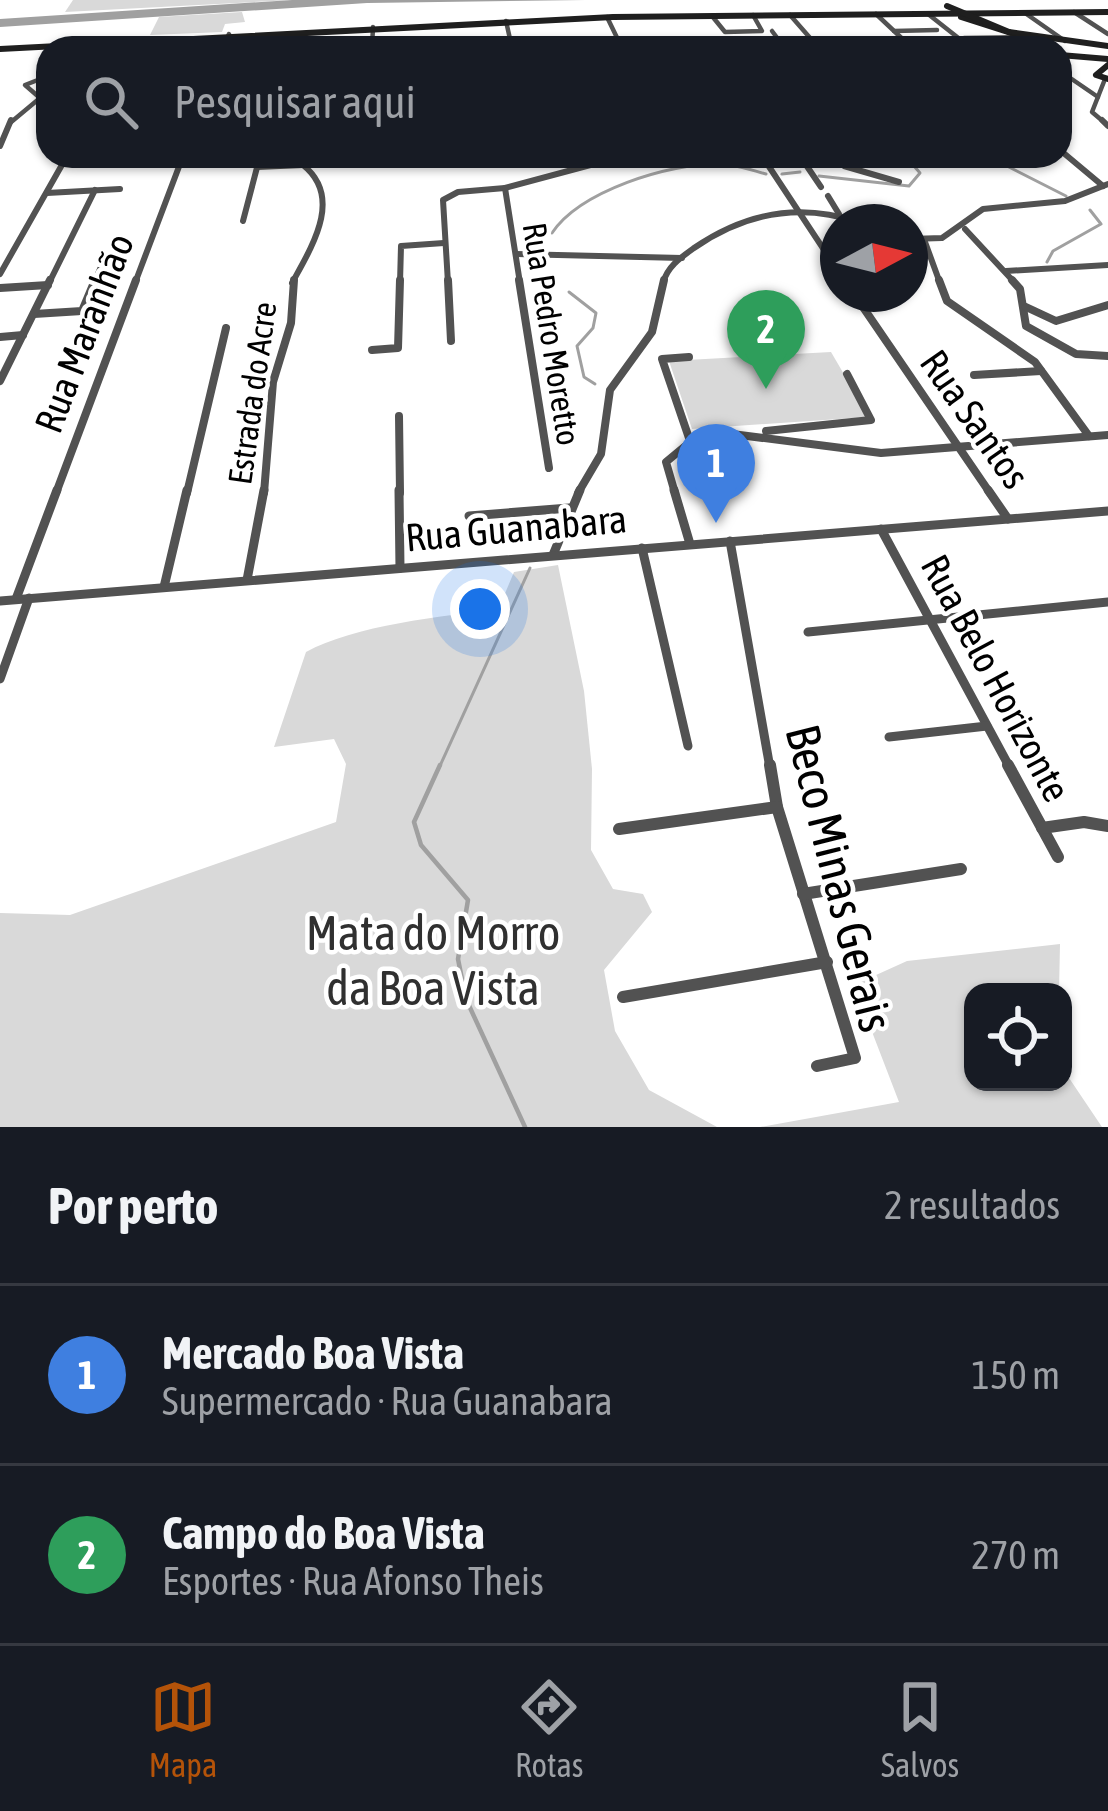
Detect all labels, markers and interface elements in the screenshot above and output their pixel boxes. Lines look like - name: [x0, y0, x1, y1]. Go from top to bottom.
- search box: [36, 36, 1072, 168]
- icon: search: [78, 69, 144, 135]
- text: Pesquisar aqui: [174, 76, 416, 128]
- north arrow: [820, 204, 928, 312]
- street label: Rua Pedro Moretto: [516, 220, 588, 448]
- street label: Rua Maranhão: [26, 227, 142, 439]
- pin: 2: [727, 290, 805, 389]
- street label: Estrada do Acre: [220, 299, 284, 487]
- street label: Rua Santos: [912, 342, 1038, 496]
- pin: 1: [677, 424, 755, 523]
- street label: Rua Guanabara: [404, 496, 628, 560]
- street label: Rua Belo Horizonte: [913, 547, 1079, 809]
- your location: [450, 579, 510, 639]
- street label: Beco Minas Gerais: [775, 719, 905, 1037]
- park label: Mata do Morro da Boa Vista: [306, 905, 560, 1015]
- map controls: [964, 983, 1072, 1091]
- button: locate: [964, 983, 1072, 1091]
- text: Por perto: [48, 1176, 219, 1235]
- text: 2 resultados: [884, 1183, 1060, 1227]
- text: Mercado Boa Vista: [162, 1327, 464, 1379]
- text: 1: [78, 1353, 96, 1397]
- text: 150 m: [972, 1353, 1060, 1397]
- text: Supermercado · Rua Guanabara: [162, 1379, 613, 1423]
- text: Campo do Boa Vista: [162, 1507, 485, 1559]
- text: 2: [78, 1533, 96, 1577]
- text: 270 m: [972, 1533, 1060, 1577]
- text: Esportes · Rua Afonso Theis: [162, 1559, 544, 1603]
- tab: Mapa: [149, 1674, 217, 1784]
- tab: Rotas: [515, 1674, 583, 1784]
- tab: Salvos: [881, 1674, 959, 1784]

